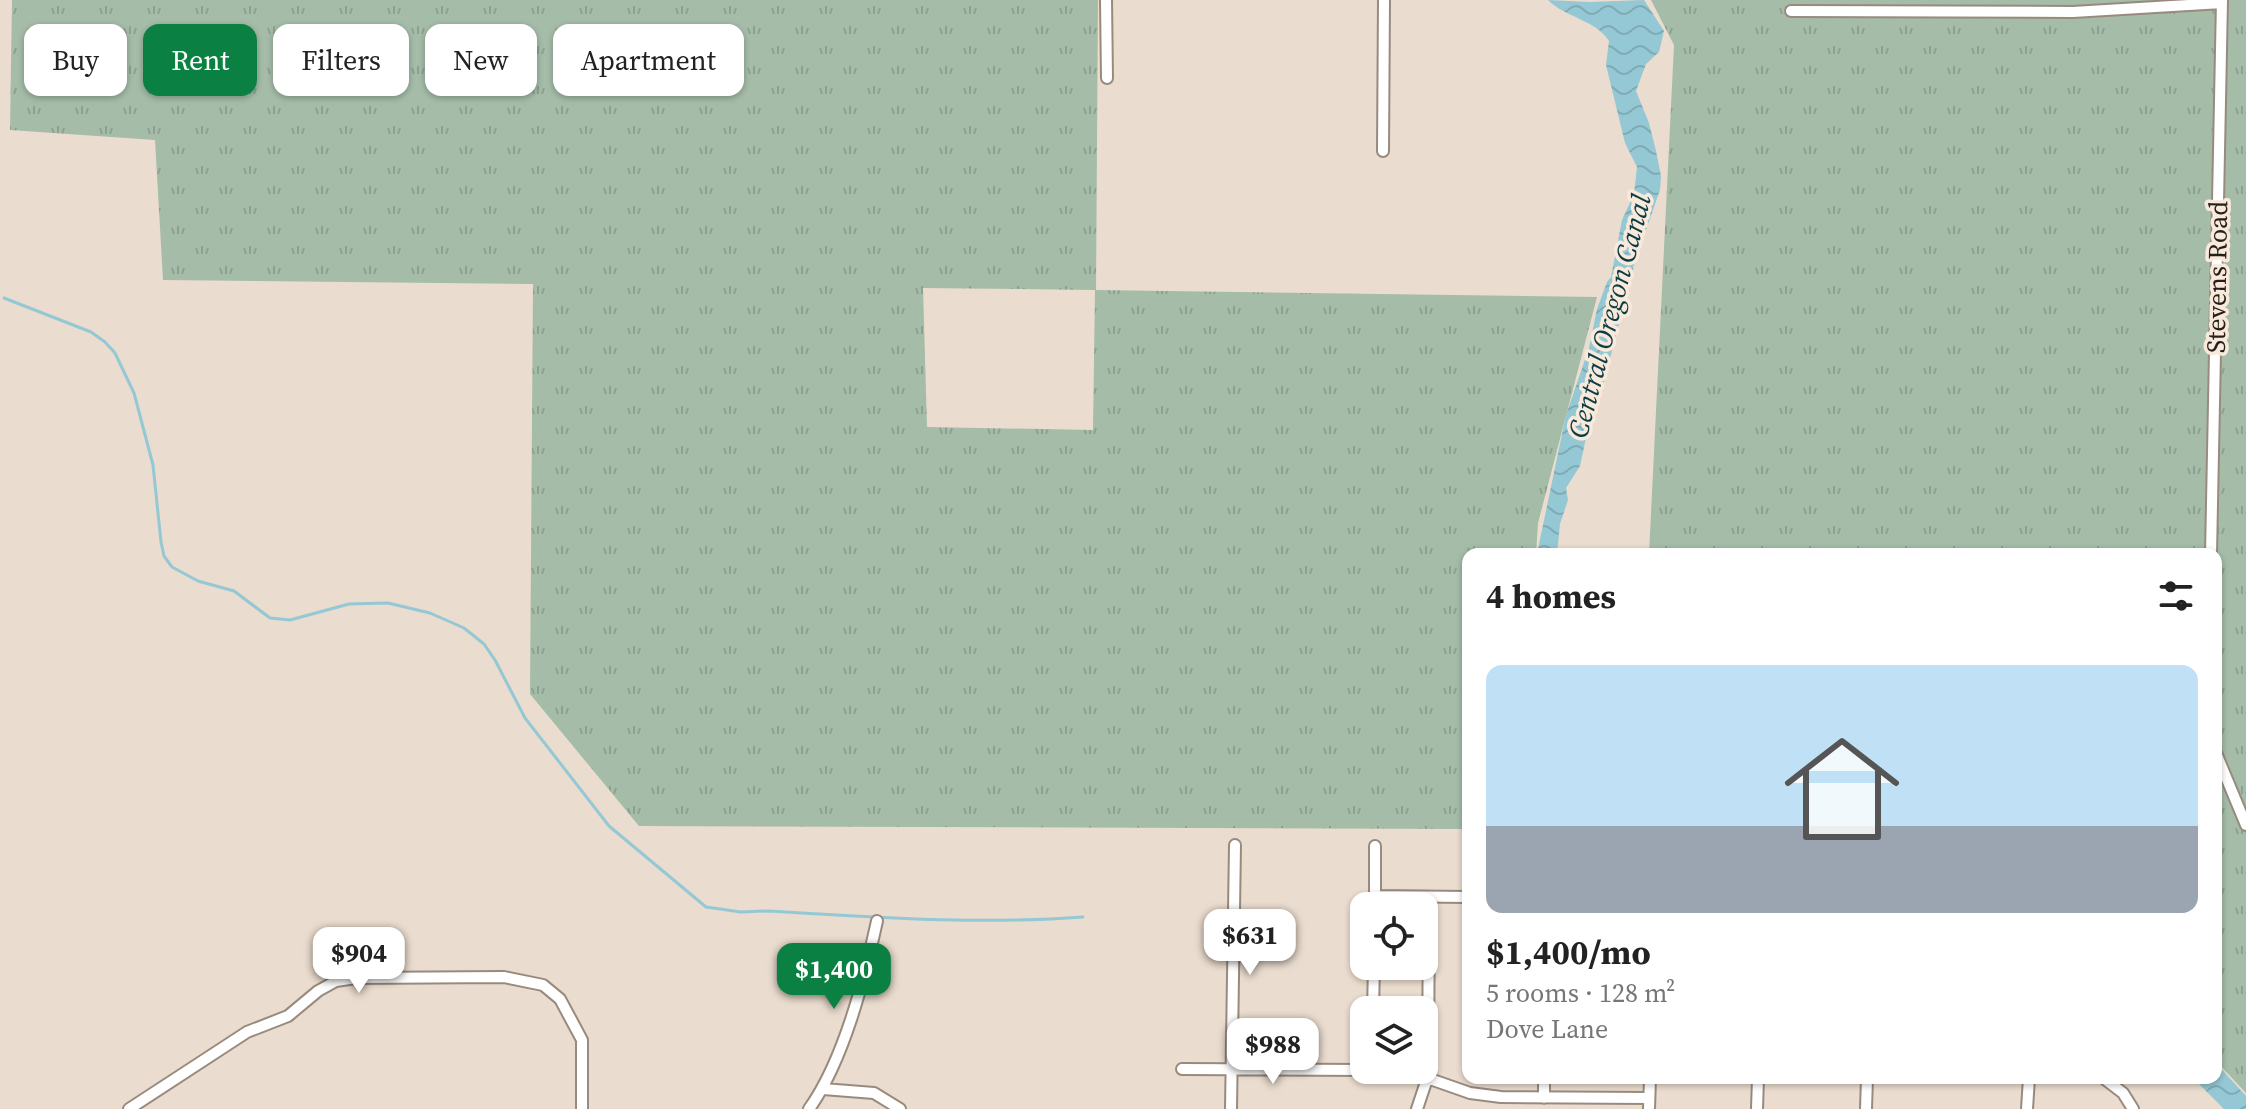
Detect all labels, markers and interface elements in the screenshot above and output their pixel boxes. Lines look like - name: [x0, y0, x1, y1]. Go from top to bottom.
- chip: Buy: [24, 24, 127, 96]
- chip: Rent: [143, 24, 257, 96]
- chip: Filters: [273, 24, 409, 96]
- chip: New: [425, 24, 537, 96]
- chip: Apartment: [553, 24, 744, 96]
- water label: Central Oregon Canal: [1558, 190, 1660, 442]
- street label: Stevens Road: [2198, 200, 2236, 353]
- text: 4 homes: [1486, 573, 1616, 619]
- icon: filters: [2154, 574, 2198, 618]
- icon: home: [1770, 717, 1914, 861]
- map controls: [1350, 892, 1438, 1084]
- button: locate: [1350, 892, 1438, 980]
- pin: $631: [1203, 909, 1297, 977]
- text: $631: [1222, 917, 1278, 953]
- pin: $904: [312, 927, 406, 995]
- text: $1,400/mo: [1486, 929, 1651, 975]
- text: $904: [331, 935, 387, 971]
- pin: $1,400: [769, 943, 899, 1011]
- text: $1,400: [795, 951, 873, 987]
- text: 5 rooms · 128 m²: [1486, 975, 1675, 1011]
- button: layers: [1350, 996, 1438, 1084]
- text: Dove Lane: [1486, 1011, 1608, 1047]
- pin: $988: [1226, 1018, 1320, 1086]
- text: $988: [1245, 1026, 1301, 1062]

